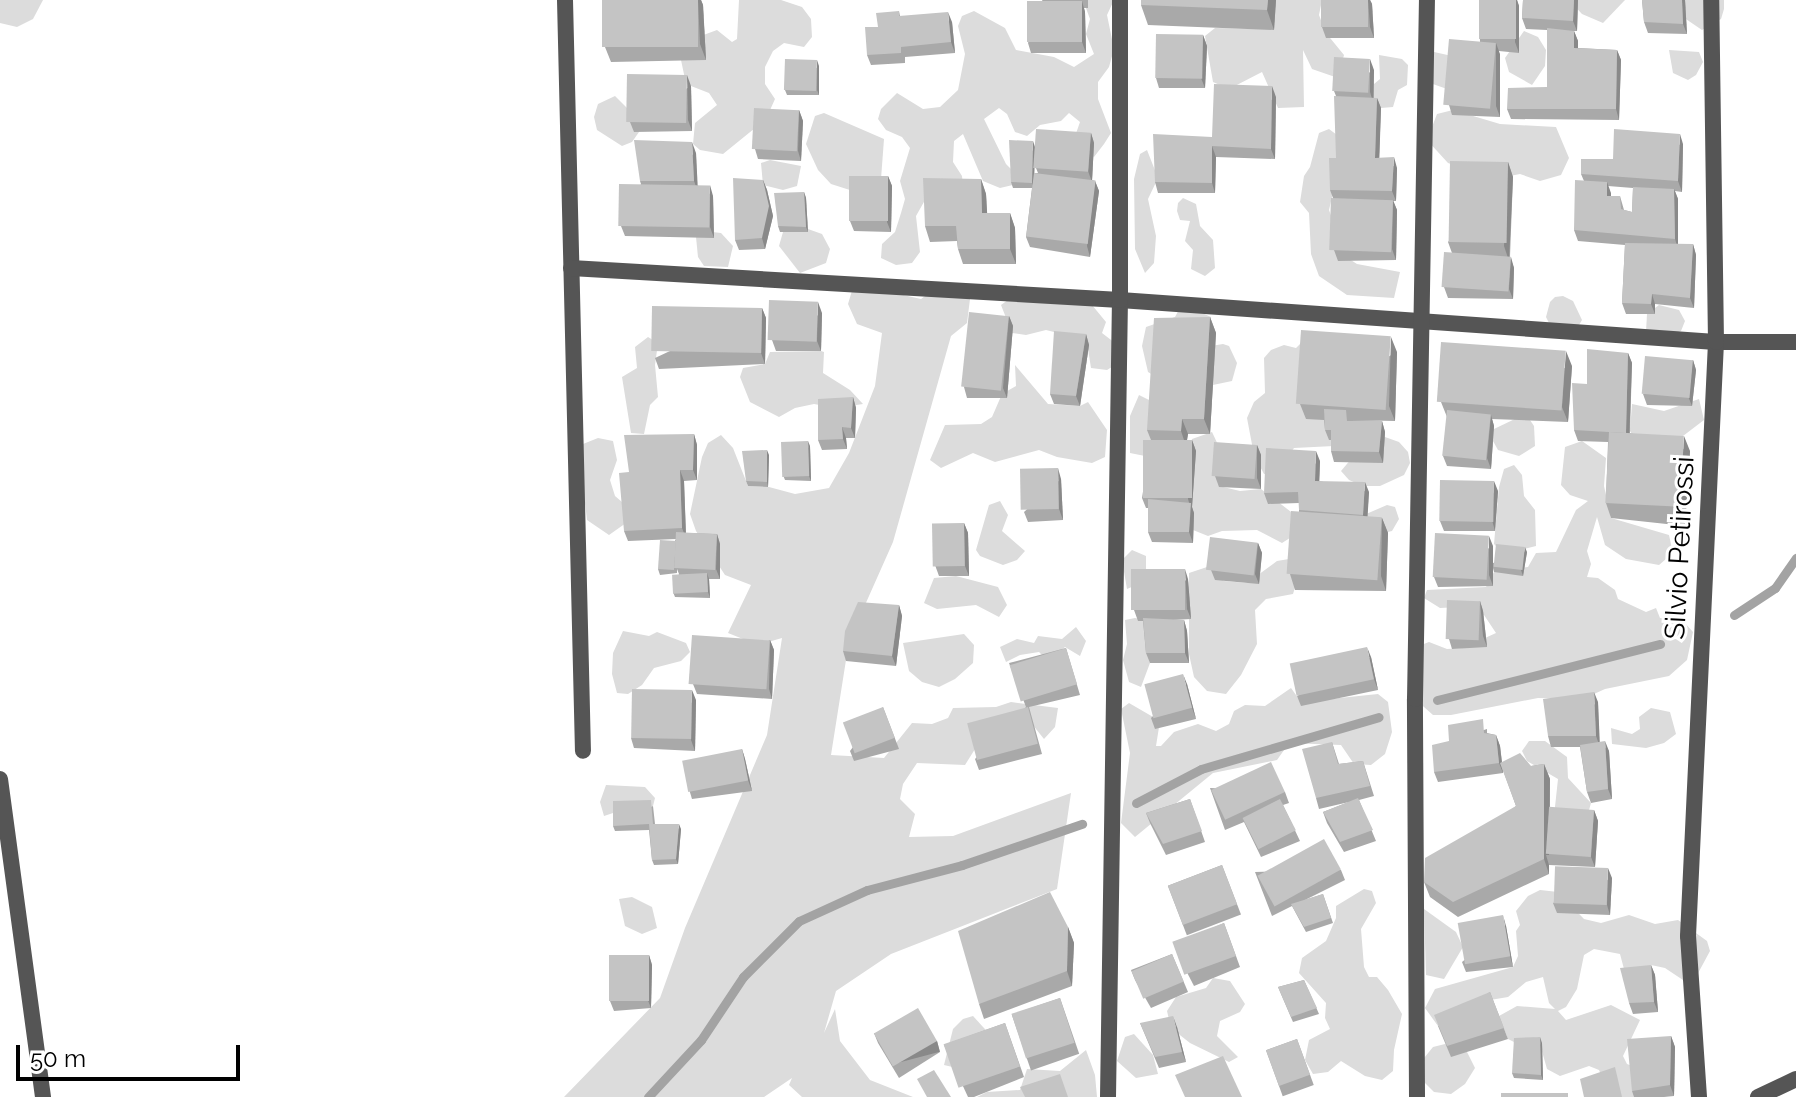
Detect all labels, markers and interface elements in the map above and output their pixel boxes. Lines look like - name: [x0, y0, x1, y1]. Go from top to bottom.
- street label: Silvio Petirossi: [1658, 456, 1702, 640]
- scale bar: [20, 1029, 244, 1079]
- text: 50 m: [30, 1044, 86, 1073]

